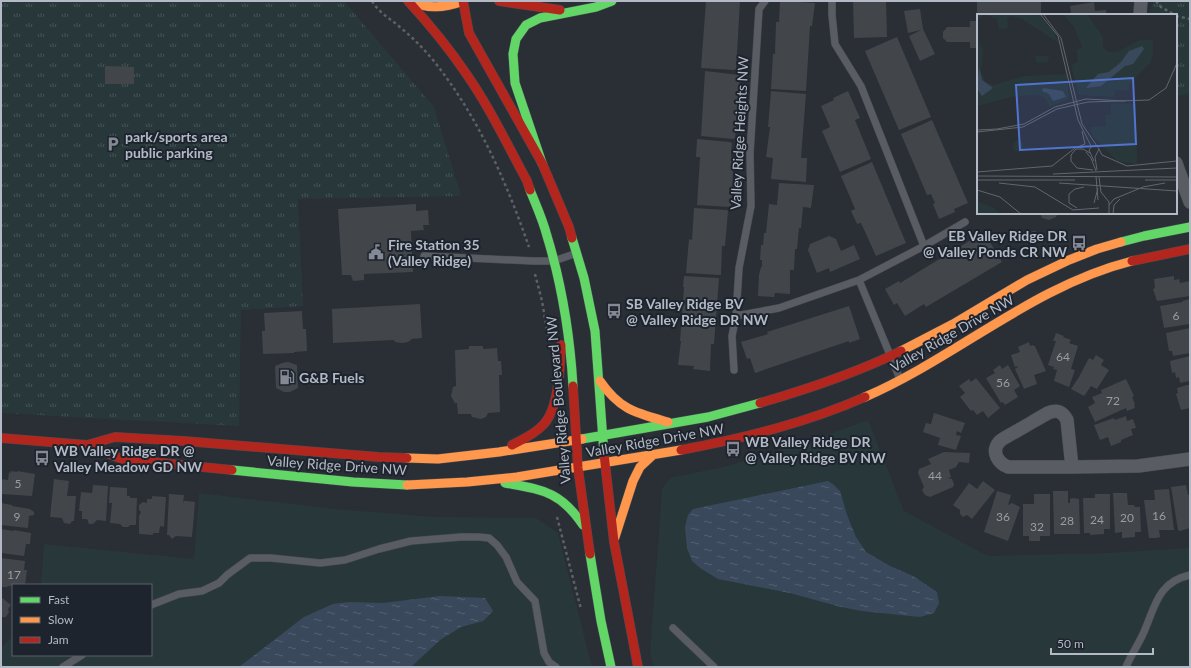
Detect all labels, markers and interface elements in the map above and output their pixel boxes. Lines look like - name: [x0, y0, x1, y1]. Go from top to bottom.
- inset map: [977, 14, 1177, 214]
- street label: Valley Ridge Heights NW: [726, 55, 752, 210]
- place label: park/sports area public parking: [125, 128, 228, 161]
- parking icon: park/sports area public parking: [104, 135, 122, 153]
- place label: EB Valley Ridge DR @ Valley Ponds CR NW: [923, 227, 1068, 260]
- bus stop icon: EB Valley Ridge DR @ Valley Ponds CR NW: [1070, 234, 1088, 252]
- place label: Fire Station 35 (Valley Ridge): [388, 236, 480, 269]
- public building icon: Fire Station 35 (Valley Ridge): [367, 243, 385, 261]
- street label: Valley Ridge Drive NW: [887, 290, 1017, 375]
- place label: SB Valley Ridge BV @ Valley Ridge DR NW: [626, 295, 769, 328]
- bus stop icon: SB Valley Ridge BV @ Valley Ridge DR NW: [605, 302, 623, 320]
- house number: 6: [1173, 308, 1180, 323]
- street label: Valley Ridge Boulevard NW: [542, 315, 574, 485]
- house number: 64: [1056, 349, 1070, 364]
- fuel station icon: G&B Fuels: [278, 368, 296, 386]
- place label: G&B Fuels: [299, 369, 364, 386]
- house number: 56: [996, 375, 1010, 390]
- house number: 72: [1106, 393, 1120, 408]
- street label: Valley Ridge Drive NW: [585, 419, 726, 461]
- place label: WB Valley Ridge DR @ Valley Ridge BV NW: [745, 433, 886, 466]
- bus stop icon: WB Valley Ridge DR @ Valley Ridge BV NW: [724, 440, 742, 458]
- place label: WB Valley Ridge DR @ Valley Meadow GD NW: [53, 442, 202, 475]
- bus stop icon: WB Valley Ridge DR @ Valley Meadow GD NW: [33, 449, 51, 467]
- street label: Valley Ridge Drive NW: [267, 452, 408, 478]
- house number: 44: [928, 468, 942, 483]
- house number: 5: [15, 476, 22, 491]
- house number: 16: [1152, 508, 1166, 523]
- house number: 9: [14, 509, 21, 524]
- house number: 36: [996, 509, 1010, 524]
- house number: 20: [1120, 510, 1134, 525]
- house number: 24: [1090, 512, 1104, 527]
- house number: 28: [1060, 513, 1074, 528]
- house number: 32: [1030, 519, 1044, 534]
- house number: 17: [7, 567, 21, 582]
- legend: [12, 584, 152, 656]
- text: Fast: [48, 592, 70, 607]
- text: Slow: [48, 612, 74, 627]
- scale bar: [1051, 630, 1153, 656]
- text: Jam: [48, 632, 69, 647]
- text: 50 m: [1057, 636, 1084, 651]

